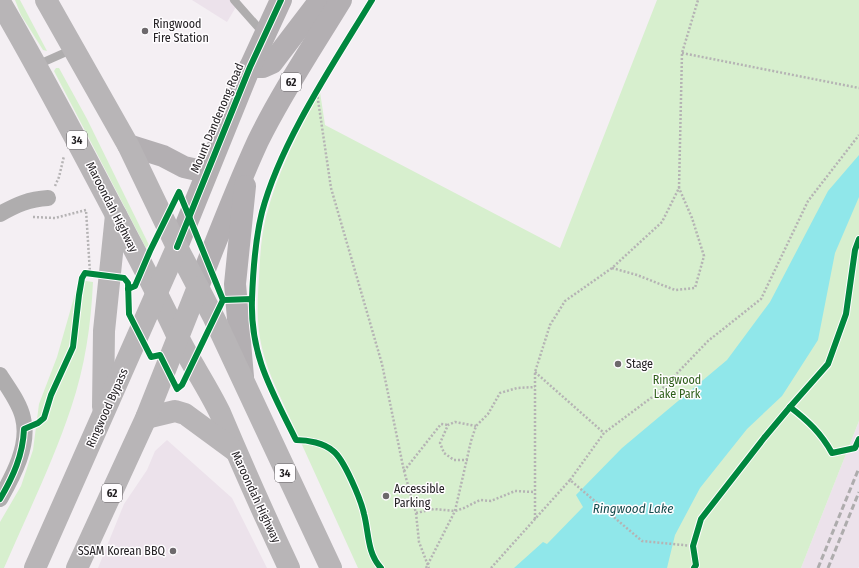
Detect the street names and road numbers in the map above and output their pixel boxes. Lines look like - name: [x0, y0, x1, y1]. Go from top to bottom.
- street label: Mount Dandenong Road: [188, 61, 246, 175]
- road number: 62: [281, 73, 301, 91]
- road number: 34: [67, 131, 87, 149]
- street label: Maroondah Highway: [83, 159, 141, 255]
- street label: Ringwood Bypass: [83, 366, 131, 450]
- street label: Maroondah Highway: [229, 449, 284, 546]
- road number: 34: [275, 464, 295, 482]
- road number: 62: [102, 484, 122, 502]

